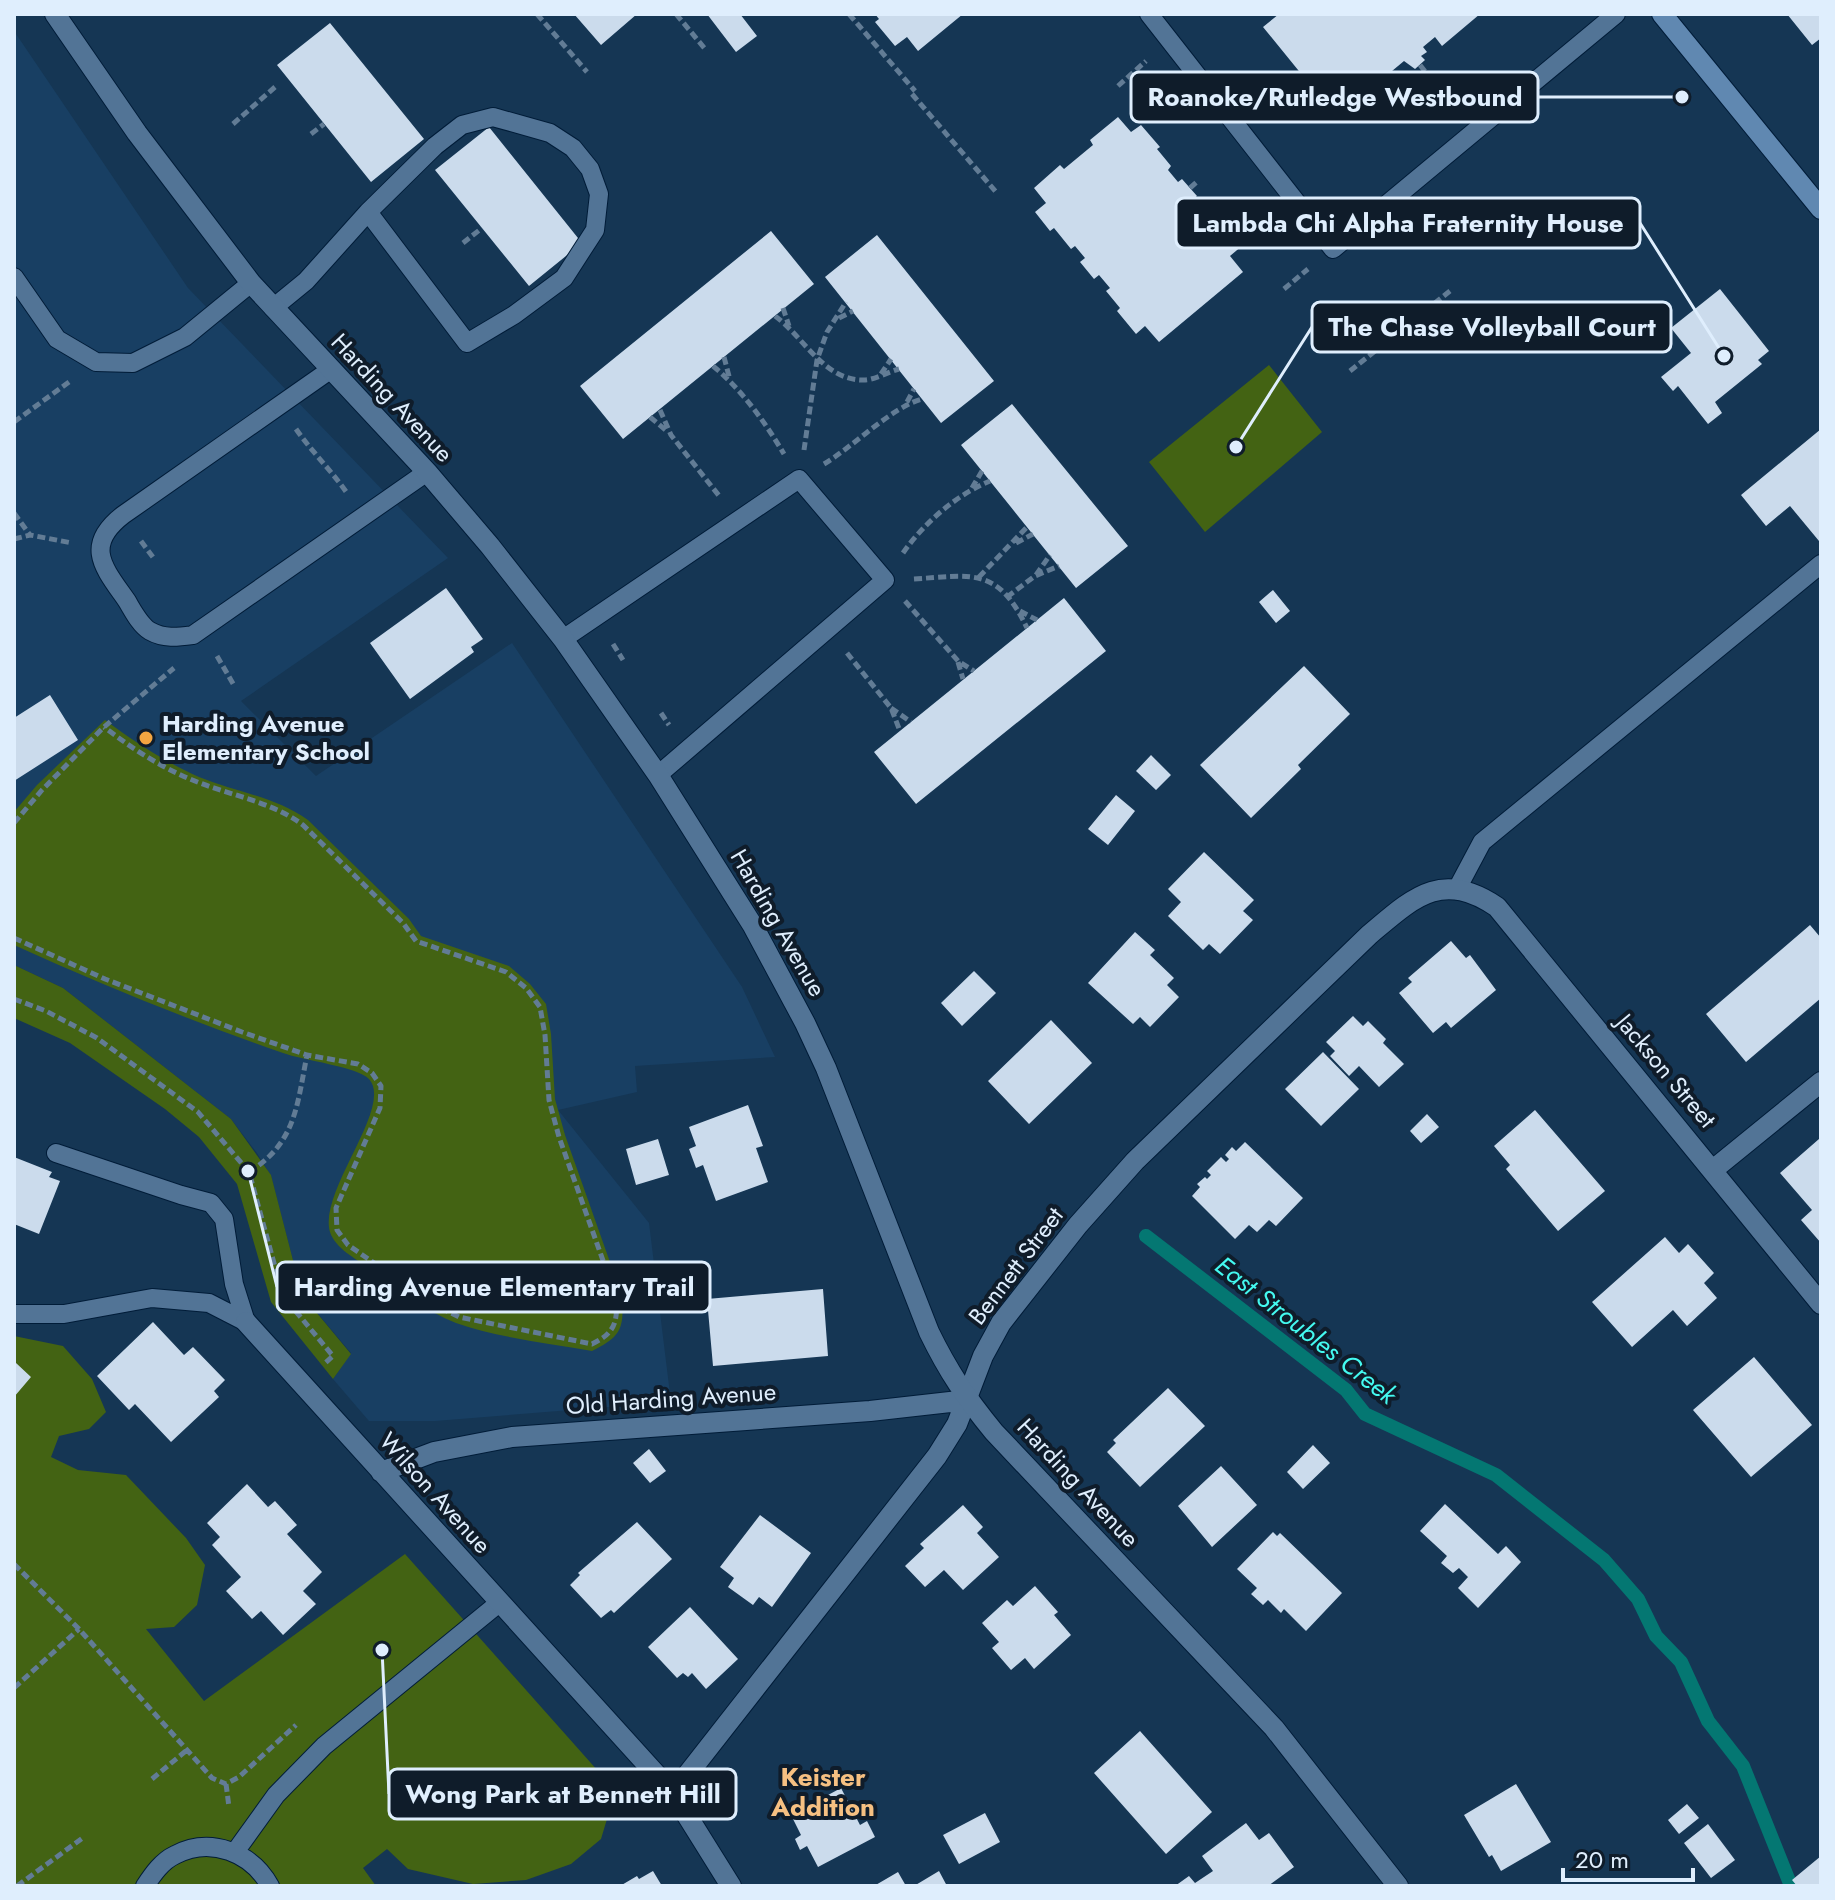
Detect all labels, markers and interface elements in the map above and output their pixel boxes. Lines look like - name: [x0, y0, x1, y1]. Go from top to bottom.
- callout: Roanoke/Rutledge Westbound: [1131, 72, 1538, 122]
- text: Roanoke/Rutledge Westbound: [1148, 78, 1523, 116]
- callout: Lambda Chi Alpha Fraternity House: [1176, 198, 1640, 248]
- text: Lambda Chi Alpha Fraternity House: [1192, 204, 1624, 242]
- callout: The Chase Volleyball Court: [1312, 302, 1671, 352]
- text: The Chase Volleyball Court: [1328, 308, 1656, 346]
- street label: Harding Avenue: [323, 325, 461, 470]
- place label: Harding Avenue Elementary School: [162, 706, 370, 769]
- marker: Harding Avenue Elementary School: [137, 729, 155, 747]
- street label: Harding Avenue: [722, 843, 835, 1003]
- street label: Jackson Street: [1606, 1004, 1725, 1135]
- street label: Bennett Street: [960, 1199, 1072, 1332]
- water label: East Stroubles Creek: [1207, 1247, 1406, 1414]
- callout: Harding Avenue Elementary Trail: [277, 1262, 710, 1312]
- text: Harding Avenue Elementary Trail: [294, 1268, 694, 1306]
- street label: Old Harding Avenue: [565, 1374, 777, 1423]
- street label: Harding Avenue: [1009, 1410, 1147, 1555]
- street label: Wilson Avenue: [371, 1424, 500, 1561]
- district label: Keister Addition: [770, 1758, 875, 1826]
- callout: Wong Park at Bennett Hill: [389, 1769, 736, 1819]
- text: Wong Park at Bennett Hill: [405, 1775, 721, 1813]
- scale bar: [1563, 1832, 1693, 1882]
- text: 20 m: [1575, 1842, 1629, 1877]

